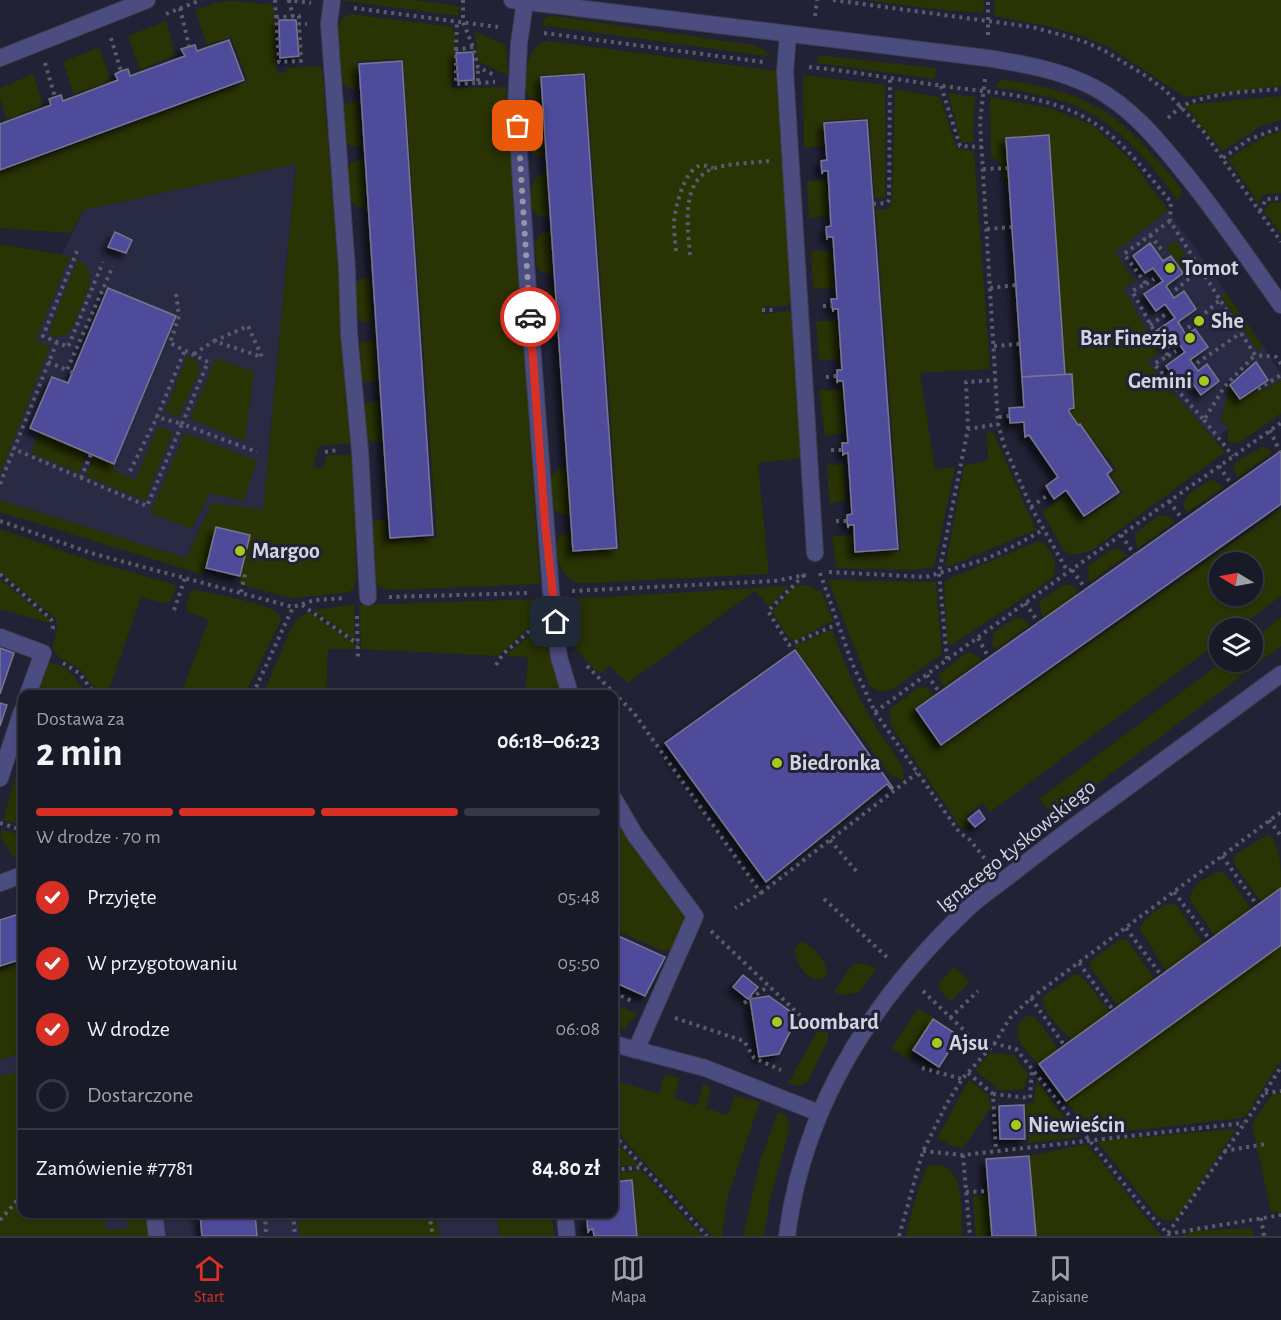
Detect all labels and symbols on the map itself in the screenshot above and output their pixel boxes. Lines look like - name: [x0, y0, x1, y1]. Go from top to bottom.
- pin: [492, 100, 543, 151]
- place label: Tomot: [1182, 257, 1239, 279]
- marker: Tomot: [1163, 261, 1177, 275]
- courier: [500, 287, 560, 347]
- place label: She: [1211, 310, 1244, 332]
- marker: She: [1192, 314, 1206, 328]
- place label: Bar Finezja: [1080, 327, 1178, 350]
- marker: Bar Finezja: [1183, 331, 1197, 345]
- place label: Gemini: [1128, 370, 1192, 392]
- marker: Gemini: [1197, 374, 1211, 388]
- place label: Margoo: [252, 540, 320, 562]
- marker: Margoo: [233, 544, 247, 558]
- north arrow: [1209, 552, 1263, 606]
- pin: [530, 596, 581, 647]
- place label: Biedronka: [789, 752, 881, 774]
- marker: Biedronka: [770, 756, 784, 770]
- street label: Ignacego Łyskowskiego: [932, 775, 1100, 917]
- place label: Loombard: [789, 1011, 879, 1033]
- marker: Loombard: [770, 1015, 784, 1029]
- place label: Ajsu: [949, 1032, 989, 1055]
- marker: Ajsu: [930, 1036, 944, 1050]
- place label: Niewieścin: [1028, 1114, 1125, 1136]
- marker: Niewieścin: [1009, 1118, 1023, 1132]

